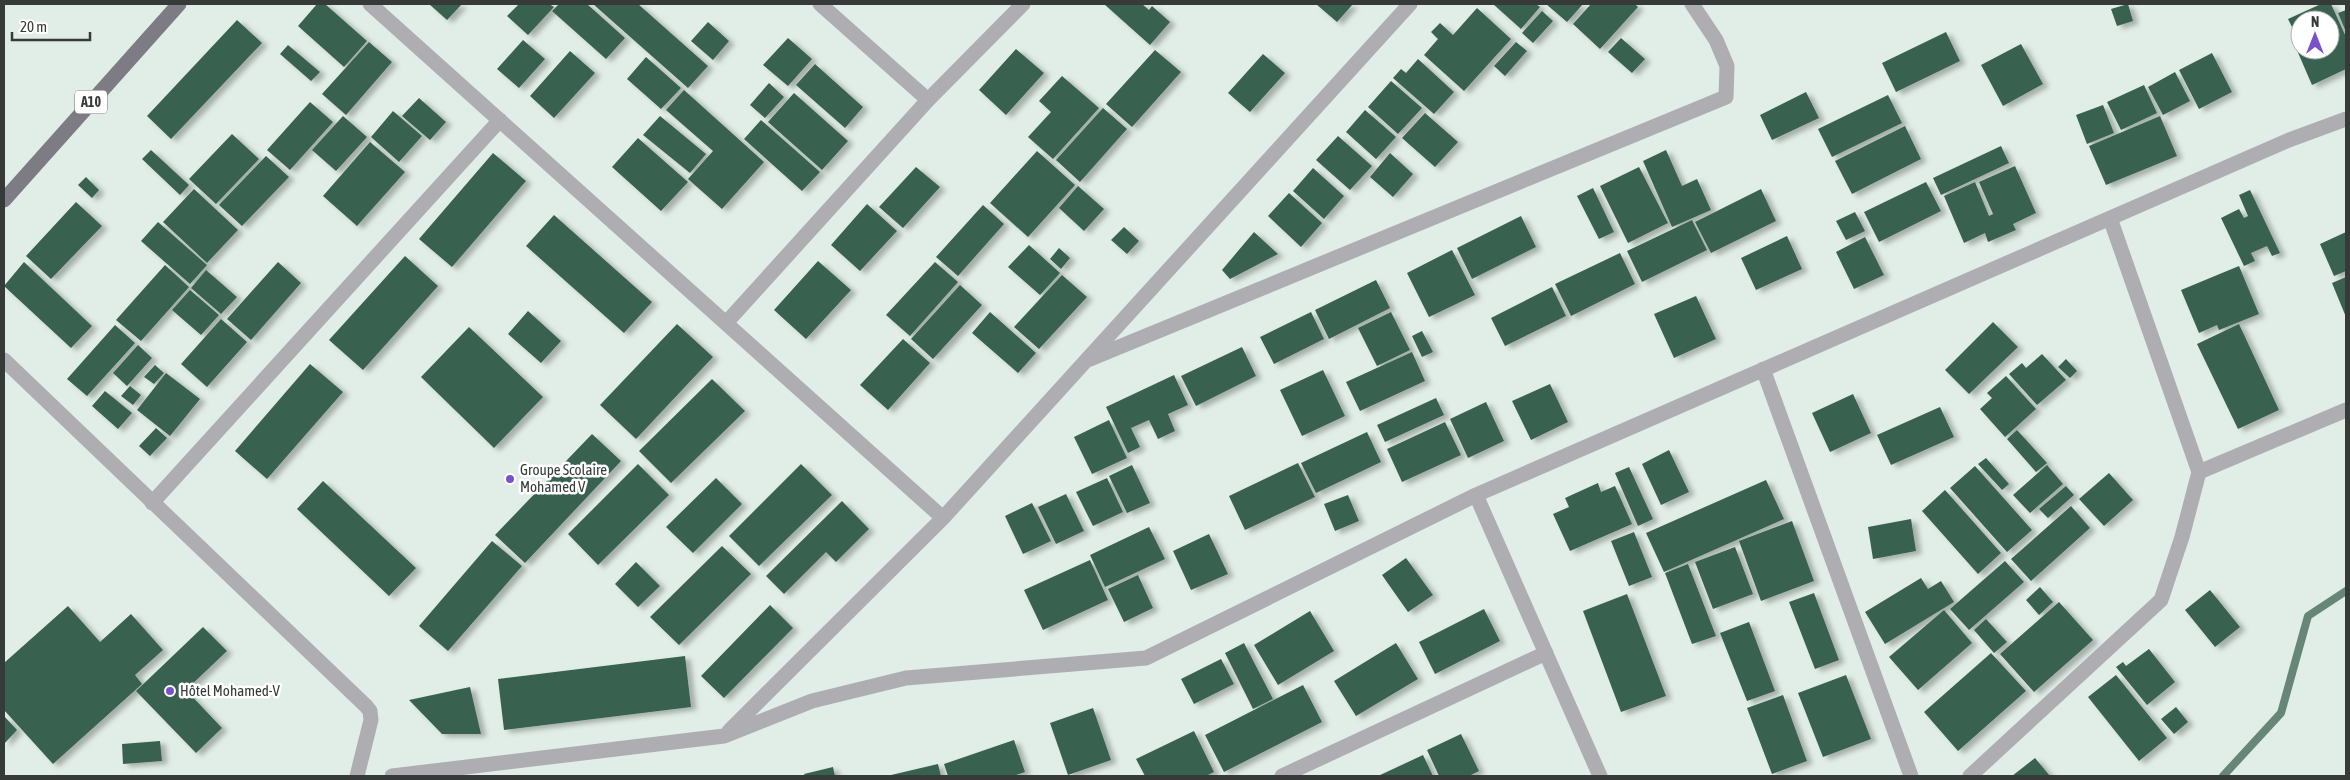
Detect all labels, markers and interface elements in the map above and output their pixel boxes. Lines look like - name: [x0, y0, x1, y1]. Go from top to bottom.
- scale bar: [12, 10, 90, 42]
- north arrow: [2290, 10, 2340, 60]
- text: N: [2311, 14, 2319, 30]
- text: 20 m: [20, 18, 47, 35]
- road number: A10: [75, 90, 107, 114]
- place label: Groupe Scolaire Mohamed V: [520, 461, 607, 495]
- marker: Groupe Scolaire Mohamed V: [504, 473, 516, 485]
- place label: Hôtel Mohamed-V: [180, 682, 281, 699]
- marker: Hôtel Mohamed-V: [164, 685, 176, 697]

